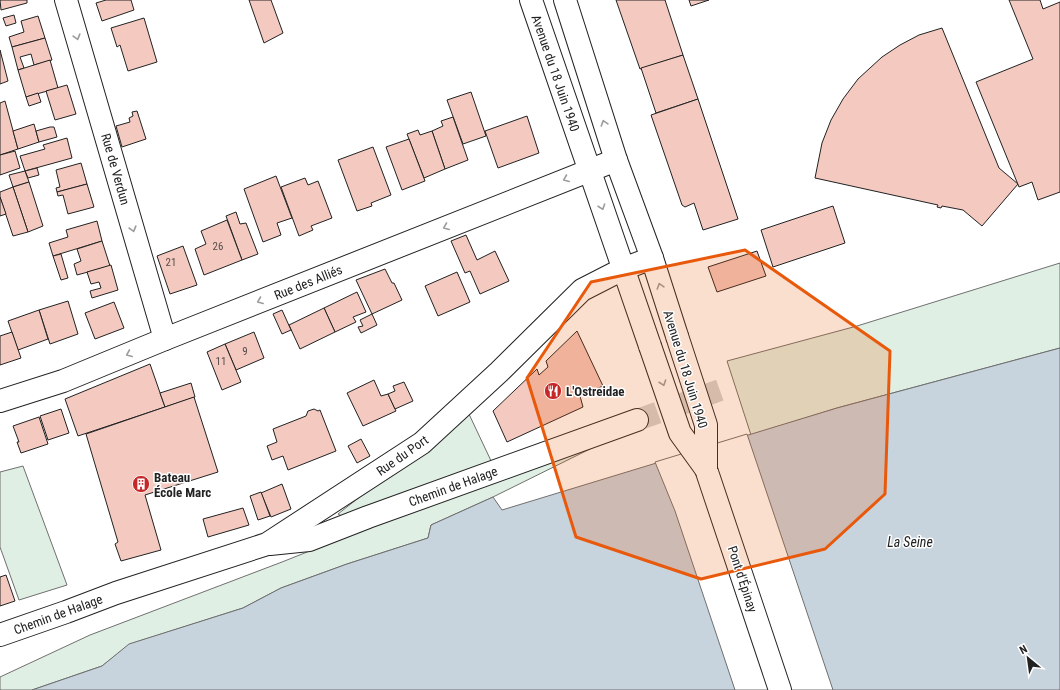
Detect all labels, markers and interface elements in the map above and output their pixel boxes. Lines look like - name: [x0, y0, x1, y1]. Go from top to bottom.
- street label: Avenue du 18 Juin 1940: [529, 13, 583, 133]
- one-way arrow: [72, 34, 81, 41]
- one-way arrow: [600, 120, 609, 127]
- street label: Rue de Verdun: [98, 132, 133, 207]
- one-way arrow: [563, 174, 571, 182]
- one-way arrow: [597, 203, 606, 210]
- one-way arrow: [442, 223, 449, 231]
- one-way arrow: [128, 226, 137, 233]
- house number: 26: [213, 240, 223, 253]
- house number: 21: [166, 256, 176, 269]
- street label: Rue des Alliés: [272, 262, 345, 303]
- one-way arrow: [656, 283, 665, 290]
- one-way arrow: [256, 297, 263, 305]
- street label: Avenue du 18 Juin 1940: [660, 308, 711, 430]
- house number: 9: [242, 345, 248, 358]
- one-way arrow: [125, 349, 133, 357]
- house number: 11: [216, 355, 226, 368]
- one-way arrow: [658, 379, 667, 386]
- restaurant icon: L'Ostreidae: [543, 381, 563, 401]
- place label: L'Ostreidae: [566, 384, 625, 399]
- street label: Rue du Port: [374, 432, 431, 479]
- street label: Chemin de Halage: [407, 463, 500, 509]
- place label: Bateau École Marc: [154, 470, 211, 500]
- building icon: Bateau École Marc: [131, 474, 151, 494]
- water label: La Seine: [887, 534, 933, 550]
- street label: Pont d'Épinay: [725, 544, 761, 615]
- street label: Chemin de Halage: [12, 591, 105, 637]
- north arrow: [1008, 638, 1048, 678]
- text: N: [1017, 642, 1030, 657]

